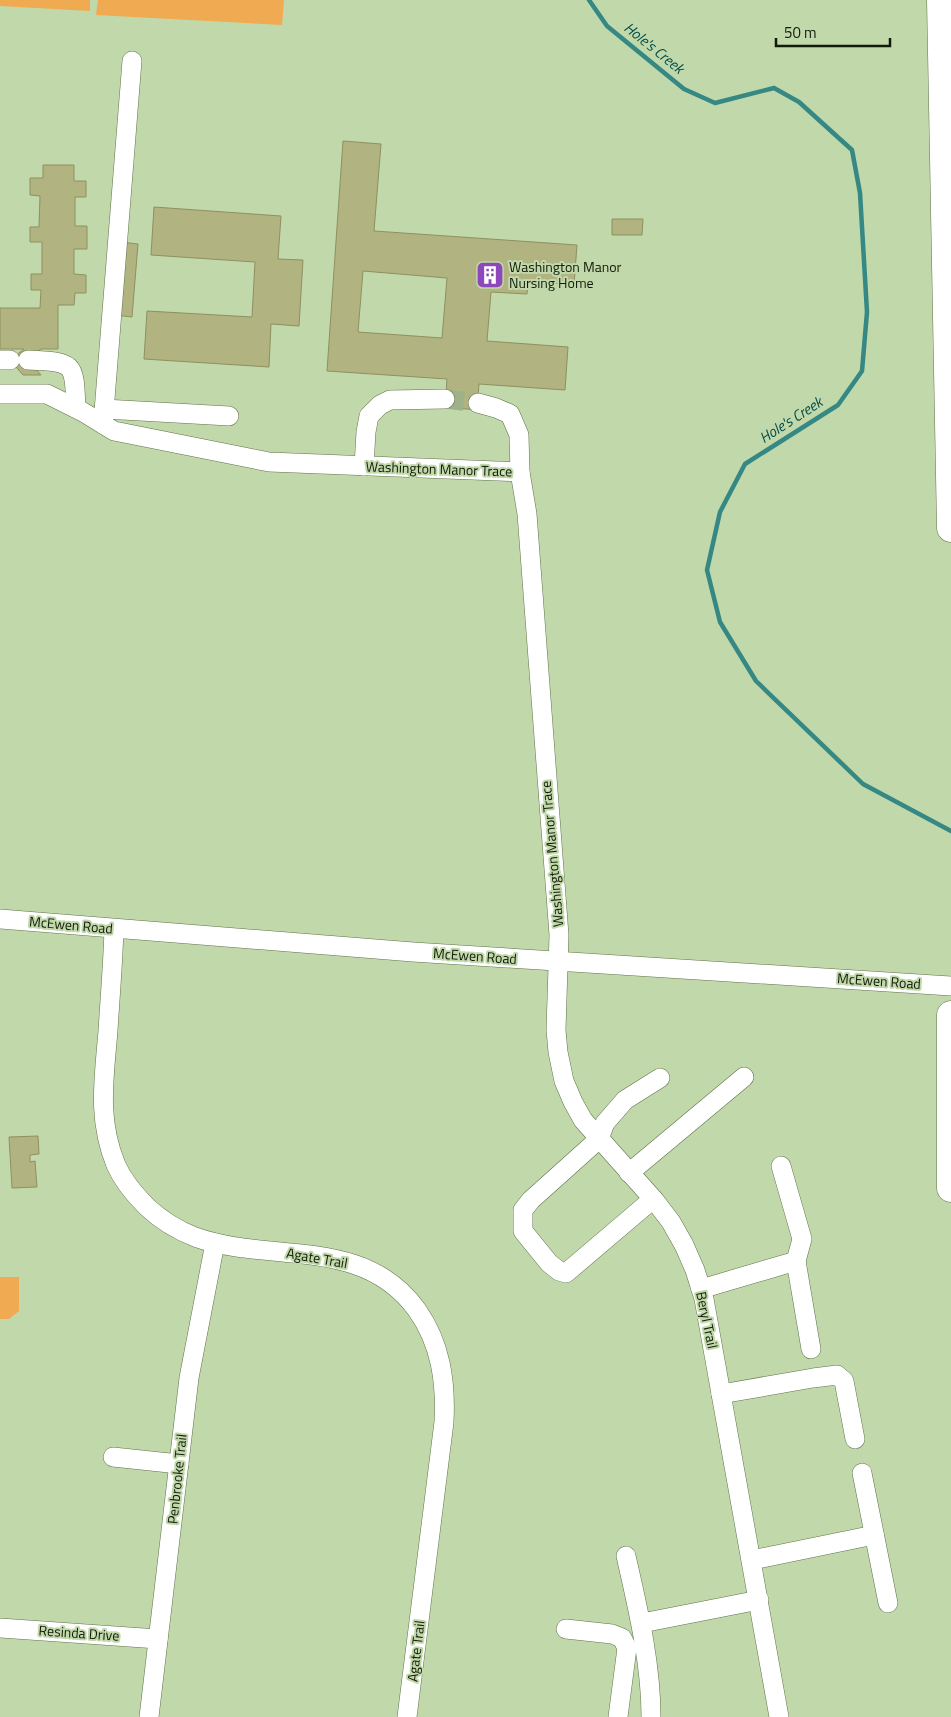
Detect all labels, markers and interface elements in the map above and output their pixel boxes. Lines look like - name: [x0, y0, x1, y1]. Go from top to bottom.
- scale bar: [776, 15, 890, 47]
- water label: Hole's Creek: [619, 16, 691, 80]
- text: 50 m: [784, 21, 817, 44]
- place label: Washington Manor Nursing Home: [509, 256, 622, 293]
- building icon: Washington Manor Nursing Home: [475, 260, 505, 290]
- water label: Hole's Creek: [755, 389, 829, 449]
- street label: Washington Manor Trace: [365, 455, 513, 482]
- street label: Washington Manor Trace: [535, 780, 568, 928]
- street label: McEwen Road: [28, 910, 114, 939]
- street label: McEwen Road: [432, 942, 518, 969]
- street label: McEwen Road: [836, 967, 922, 994]
- street label: Agate Trail: [285, 1242, 349, 1273]
- street label: Beryl Trail: [691, 1289, 724, 1350]
- street label: Penbrooke Trail: [161, 1433, 192, 1525]
- street label: Resinda Drive: [38, 1619, 120, 1646]
- street label: Agate Trail: [401, 1619, 430, 1683]

